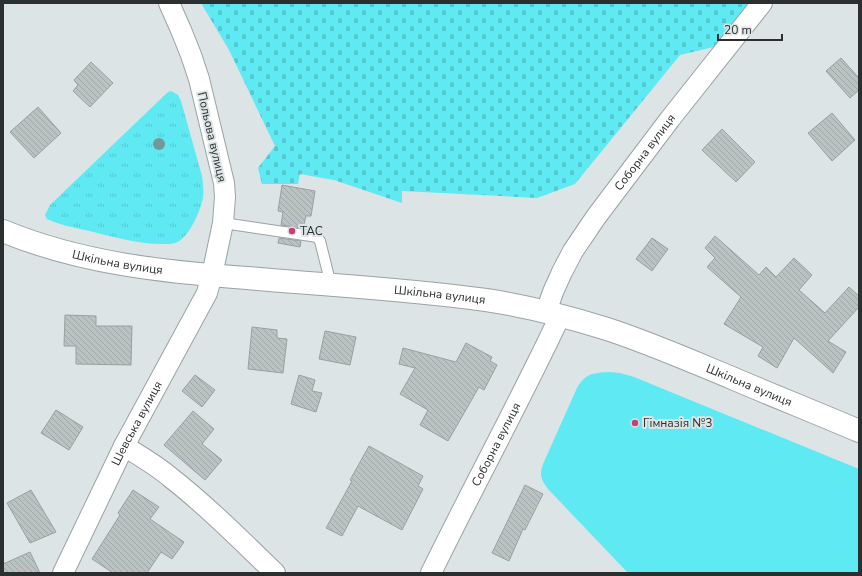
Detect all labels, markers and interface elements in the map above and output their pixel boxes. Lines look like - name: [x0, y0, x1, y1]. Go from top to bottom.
- scale bar: [718, 16, 782, 42]
- text: 20 m: [724, 22, 752, 38]
- street label: Польова вулиця: [194, 90, 230, 184]
- street label: Соборна вулиця: [611, 111, 679, 194]
- place label: ТАС: [300, 223, 323, 239]
- marker: ТАС: [287, 226, 297, 236]
- street label: Шкільна вулиця: [70, 246, 164, 278]
- street label: Шкільна вулиця: [393, 282, 486, 308]
- street label: Шкільна вулиця: [704, 360, 795, 410]
- street label: Шевська вулиця: [108, 378, 166, 468]
- street label: Соборна вулиця: [468, 400, 524, 489]
- place label: Гімназія №3: [643, 415, 712, 431]
- marker: Гімназія №3: [630, 418, 640, 428]

